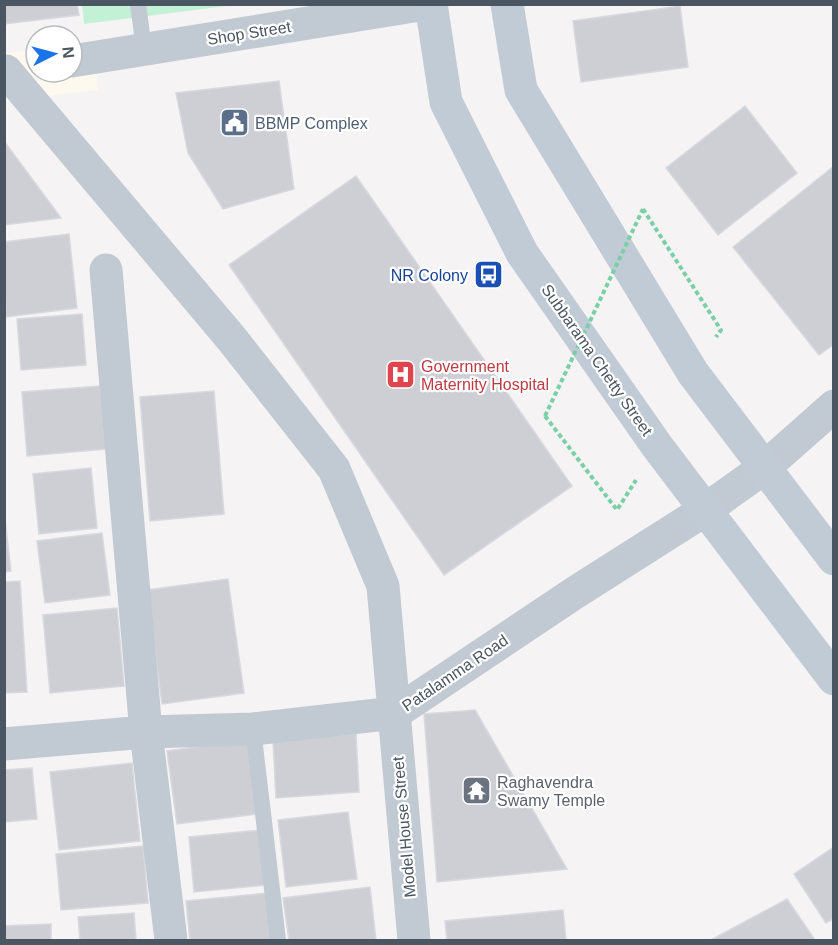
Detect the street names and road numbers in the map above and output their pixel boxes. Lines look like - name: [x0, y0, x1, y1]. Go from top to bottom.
- street label: Shop Street: [206, 18, 293, 48]
- street label: Subbarama Chetty Street: [538, 281, 656, 439]
- street label: Patalamma Road: [399, 631, 511, 715]
- street label: Model House Street: [389, 755, 419, 898]

